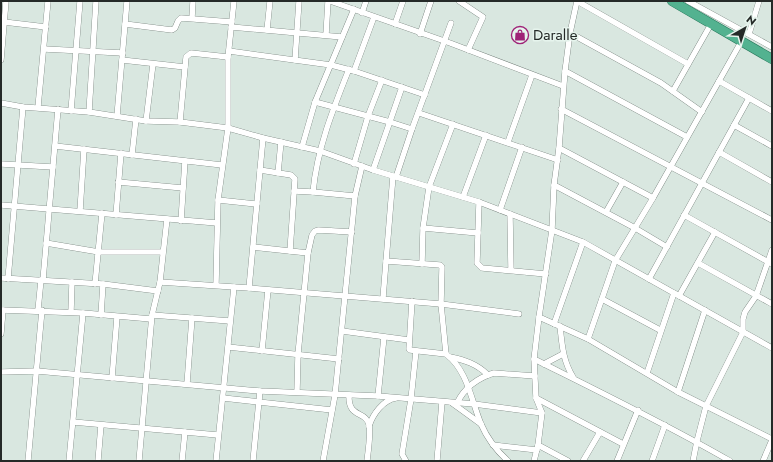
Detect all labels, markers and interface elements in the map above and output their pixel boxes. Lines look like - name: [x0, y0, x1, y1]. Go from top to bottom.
- north arrow: [725, 8, 765, 48]
- text: N: [743, 11, 760, 29]
- place label: Daralle: [533, 24, 578, 46]
- shop icon: Daralle: [510, 25, 530, 45]

